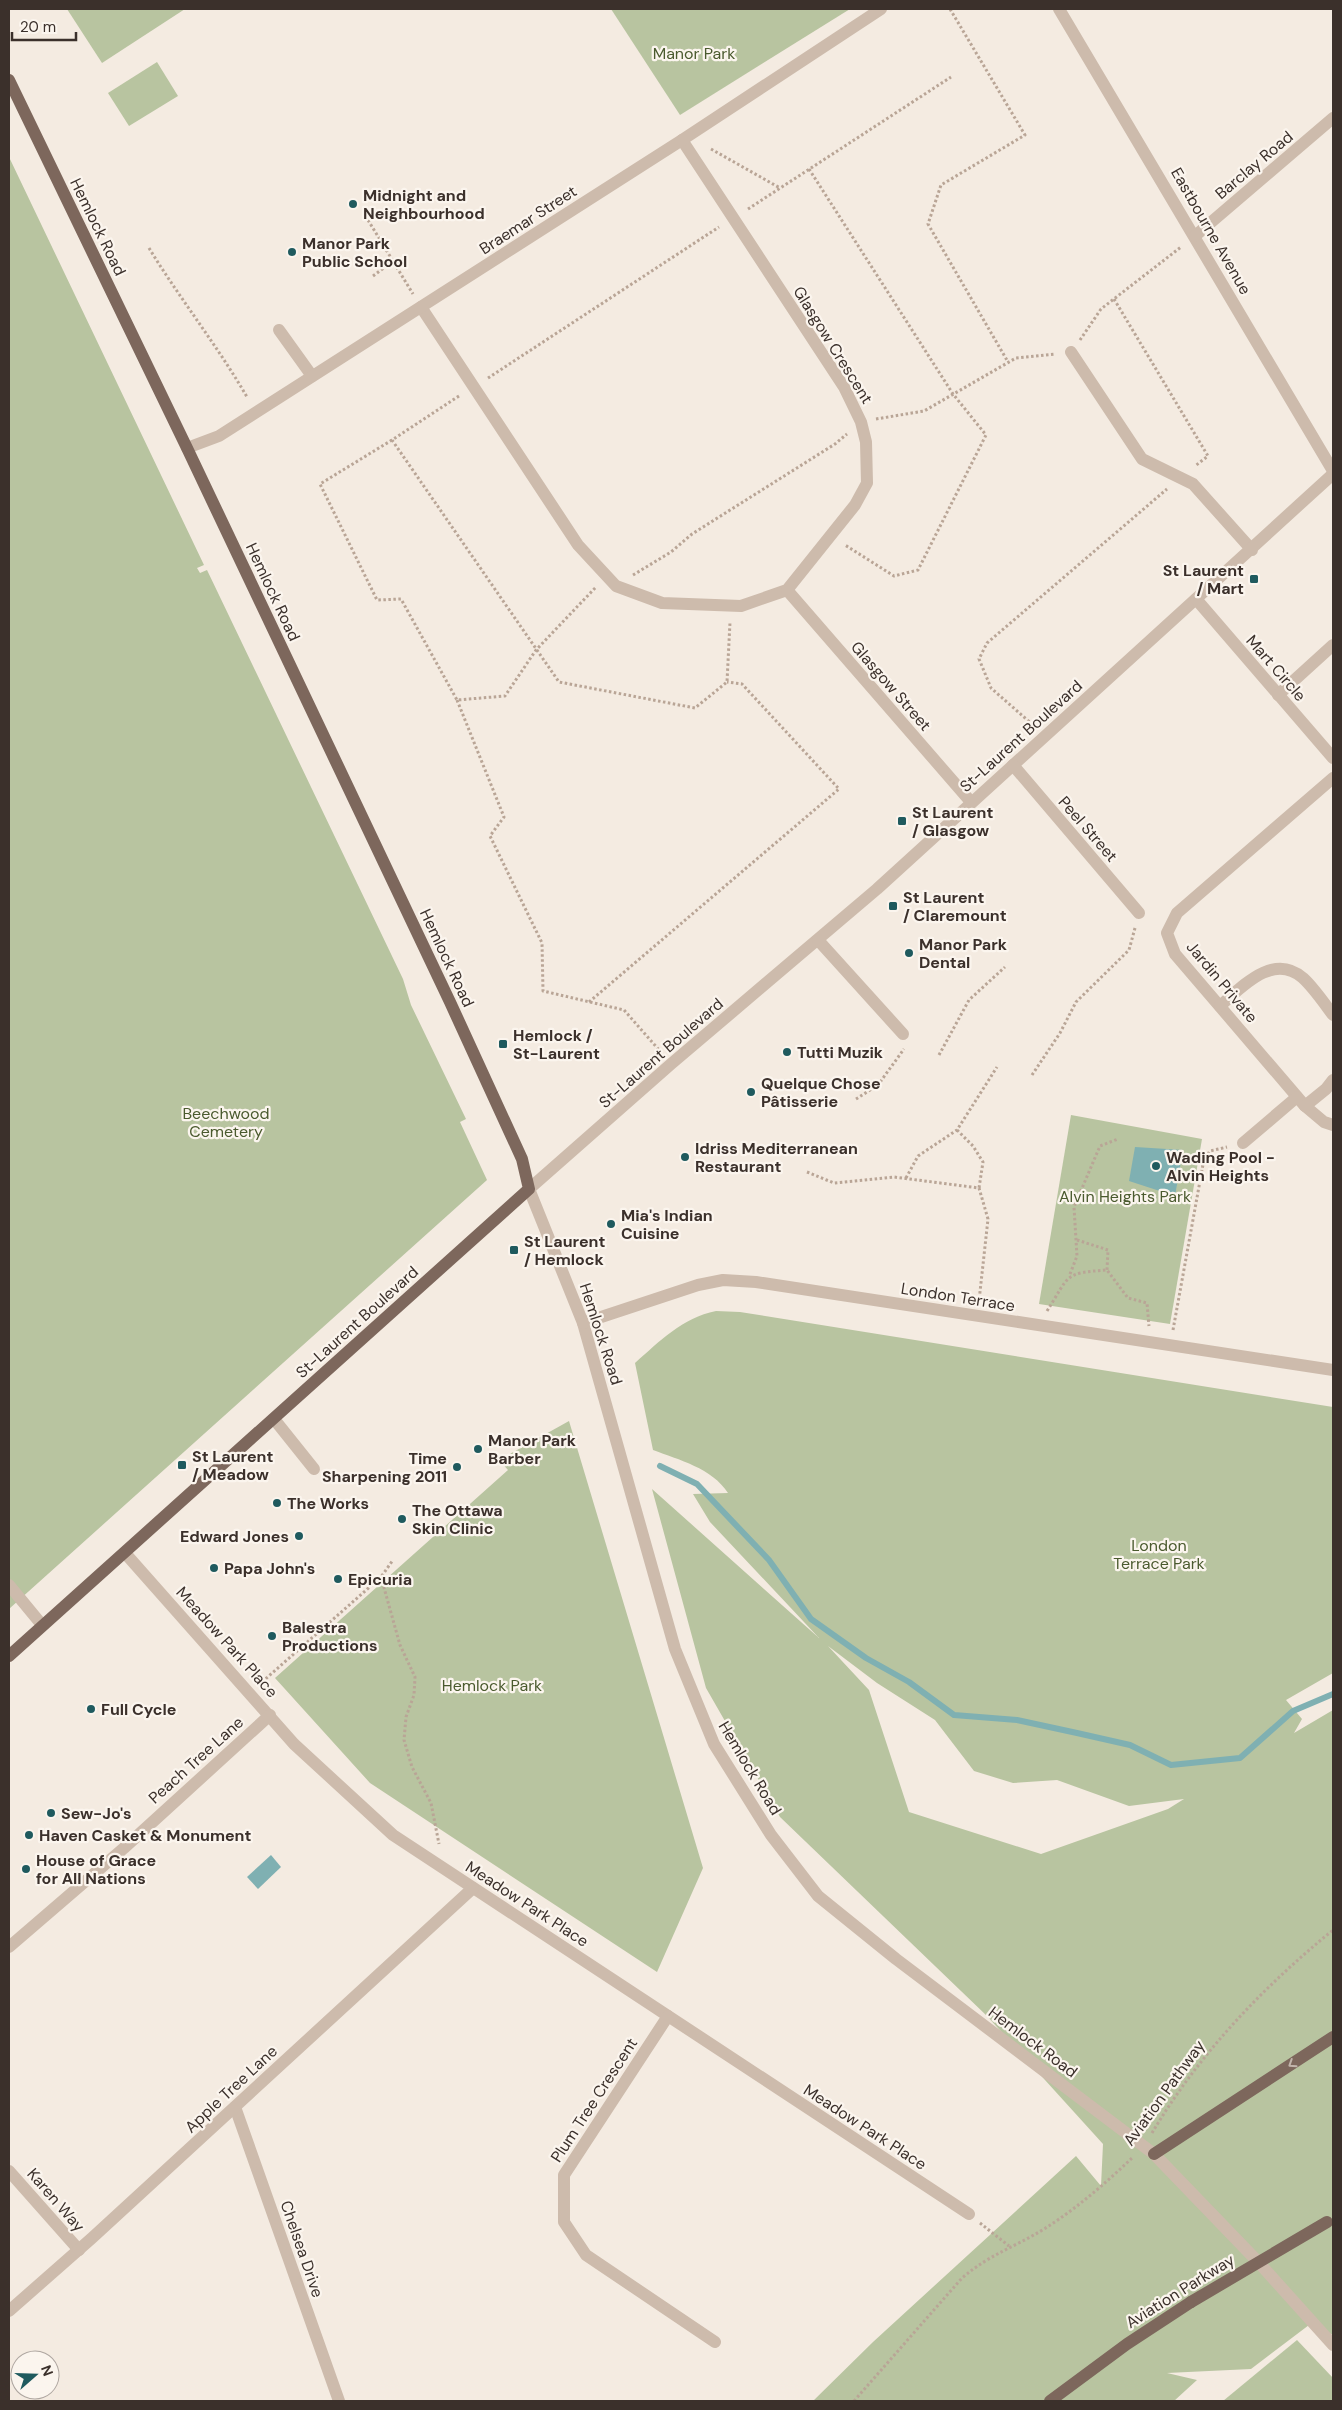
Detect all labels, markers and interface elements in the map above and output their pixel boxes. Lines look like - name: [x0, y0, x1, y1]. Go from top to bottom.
- scale bar: [12, 10, 76, 42]
- text: 20 m: [20, 17, 56, 37]
- park label: Manor Park: [653, 43, 735, 64]
- street label: Barclay Road: [1211, 126, 1297, 204]
- street label: Eastbourne Avenue: [1166, 164, 1256, 298]
- street label: Hemlock Road: [65, 175, 131, 279]
- street label: Braemar Street: [475, 181, 581, 259]
- place label: Midnight and Neighbourhood: [363, 185, 485, 224]
- marker: Midnight and Neighbourhood: [347, 198, 359, 210]
- place label: Manor Park Public School: [302, 233, 407, 272]
- marker: Manor Park Public School: [286, 246, 298, 258]
- street label: Glasgow Crescent: [788, 282, 878, 408]
- street label: Hemlock Road: [241, 540, 305, 644]
- place label: St Laurent / Mart: [1163, 560, 1244, 599]
- marker: St Laurent / Mart: [1248, 573, 1260, 585]
- street label: Mart Circle: [1241, 630, 1311, 706]
- street label: Glasgow Street: [846, 637, 936, 735]
- street label: St-Laurent Boulevard: [955, 675, 1087, 797]
- street label: Peel Street: [1054, 792, 1122, 866]
- place label: St Laurent / Glasgow: [912, 802, 993, 841]
- marker: St Laurent / Glasgow: [896, 815, 908, 827]
- place label: St Laurent / Claremount: [903, 887, 1007, 926]
- marker: St Laurent / Claremount: [887, 900, 899, 912]
- street label: Hemlock Road: [415, 906, 479, 1010]
- place label: Manor Park Dental: [919, 934, 1008, 973]
- street label: Jardin Private: [1182, 937, 1262, 1027]
- marker: Manor Park Dental: [903, 947, 915, 959]
- street label: St-Laurent Boulevard: [595, 993, 727, 1113]
- place label: Hemlock / St-Laurent: [513, 1025, 600, 1064]
- marker: Hemlock / St-Laurent: [497, 1038, 509, 1050]
- place label: Tutti Muzik: [797, 1042, 884, 1063]
- marker: Tutti Muzik: [781, 1046, 793, 1058]
- place label: Quelque Chose Pâtisserie: [761, 1073, 881, 1112]
- marker: Quelque Chose Pâtisserie: [745, 1086, 757, 1098]
- park label: Beechwood Cemetery: [182, 1103, 270, 1142]
- place label: Idriss Mediterranean Restaurant: [695, 1138, 858, 1177]
- place label: Wading Pool - Alvin Heights: [1166, 1147, 1275, 1186]
- marker: Idriss Mediterranean Restaurant: [679, 1151, 691, 1163]
- marker: Wading Pool - Alvin Heights: [1150, 1160, 1162, 1172]
- park label: Alvin Heights Park: [1059, 1186, 1191, 1207]
- place label: Mia's Indian Cuisine: [621, 1205, 713, 1244]
- marker: Mia's Indian Cuisine: [605, 1218, 617, 1230]
- place label: St Laurent / Hemlock: [524, 1231, 605, 1270]
- marker: St Laurent / Hemlock: [508, 1244, 520, 1256]
- street label: St-Laurent Boulevard: [291, 1261, 423, 1383]
- street label: London Terrace: [899, 1278, 1017, 1316]
- street label: Hemlock Road: [575, 1280, 627, 1388]
- place label: Manor Park Barber: [488, 1430, 577, 1469]
- marker: Manor Park Barber: [472, 1443, 484, 1455]
- place label: St Laurent / Meadow: [192, 1446, 273, 1485]
- place label: Time Sharpening 2011: [322, 1448, 447, 1487]
- marker: St Laurent / Meadow: [176, 1459, 188, 1471]
- marker: Time Sharpening 2011: [451, 1461, 463, 1473]
- place label: The Works: [287, 1493, 369, 1514]
- marker: The Works: [271, 1497, 283, 1509]
- place label: The Ottawa Skin Clinic: [412, 1500, 503, 1539]
- marker: The Ottawa Skin Clinic: [396, 1513, 408, 1525]
- place label: Edward Jones: [180, 1526, 289, 1547]
- marker: Edward Jones: [293, 1530, 305, 1542]
- park label: London Terrace Park: [1113, 1535, 1205, 1574]
- place label: Papa John's: [224, 1558, 315, 1579]
- marker: Papa John's: [208, 1562, 220, 1574]
- place label: Epicuria: [348, 1569, 412, 1590]
- marker: Epicuria: [332, 1573, 344, 1585]
- street label: Meadow Park Place: [171, 1582, 283, 1702]
- place label: Balestra Productions: [282, 1617, 377, 1656]
- marker: Balestra Productions: [266, 1630, 278, 1642]
- park label: Hemlock Park: [442, 1675, 542, 1696]
- place label: Full Cycle: [101, 1699, 176, 1720]
- marker: Full Cycle: [85, 1703, 97, 1715]
- street label: Peach Tree Lane: [144, 1712, 248, 1808]
- street label: Hemlock Road: [714, 1717, 786, 1819]
- place label: Sew-Jo's: [61, 1803, 132, 1824]
- marker: Sew-Jo's: [45, 1807, 57, 1819]
- place label: Haven Casket & Monument: [39, 1825, 251, 1846]
- marker: Haven Casket & Monument: [23, 1829, 35, 1841]
- place label: House of Grace for All Nations: [36, 1850, 156, 1889]
- street label: Meadow Park Place: [461, 1856, 593, 1952]
- marker: House of Grace for All Nations: [20, 1863, 32, 1875]
- street label: Hemlock Road: [984, 2002, 1082, 2082]
- street label: Plum Tree Crescent: [546, 2034, 642, 2166]
- street label: Aviation Pathway: [1119, 2036, 1210, 2150]
- street label: Apple Tree Lane: [180, 2041, 282, 2137]
- one-way arrow: [1289, 2057, 1298, 2067]
- street label: Meadow Park Place: [799, 2079, 931, 2175]
- street label: Karen Way: [23, 2164, 90, 2236]
- street label: Chelsea Drive: [276, 2198, 328, 2300]
- street label: Aviation Parkway: [1122, 2249, 1238, 2333]
- north arrow: [10, 2350, 60, 2400]
- text: N: [37, 2363, 57, 2378]

